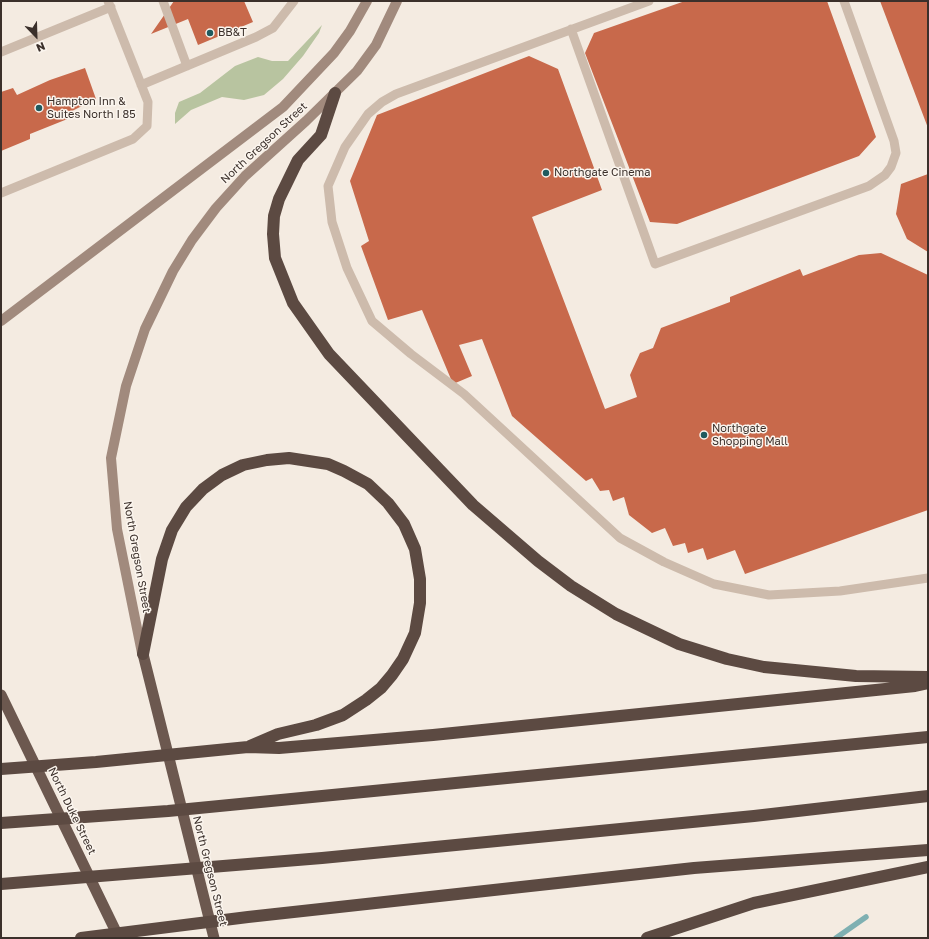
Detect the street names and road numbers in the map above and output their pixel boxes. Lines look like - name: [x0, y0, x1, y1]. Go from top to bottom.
- street label: North Gregson Street: [218, 100, 310, 186]
- street label: North Gregson Street: [121, 500, 153, 614]
- street label: North Duke Street: [45, 765, 99, 857]
- street label: North Gregson Street: [190, 815, 230, 927]

